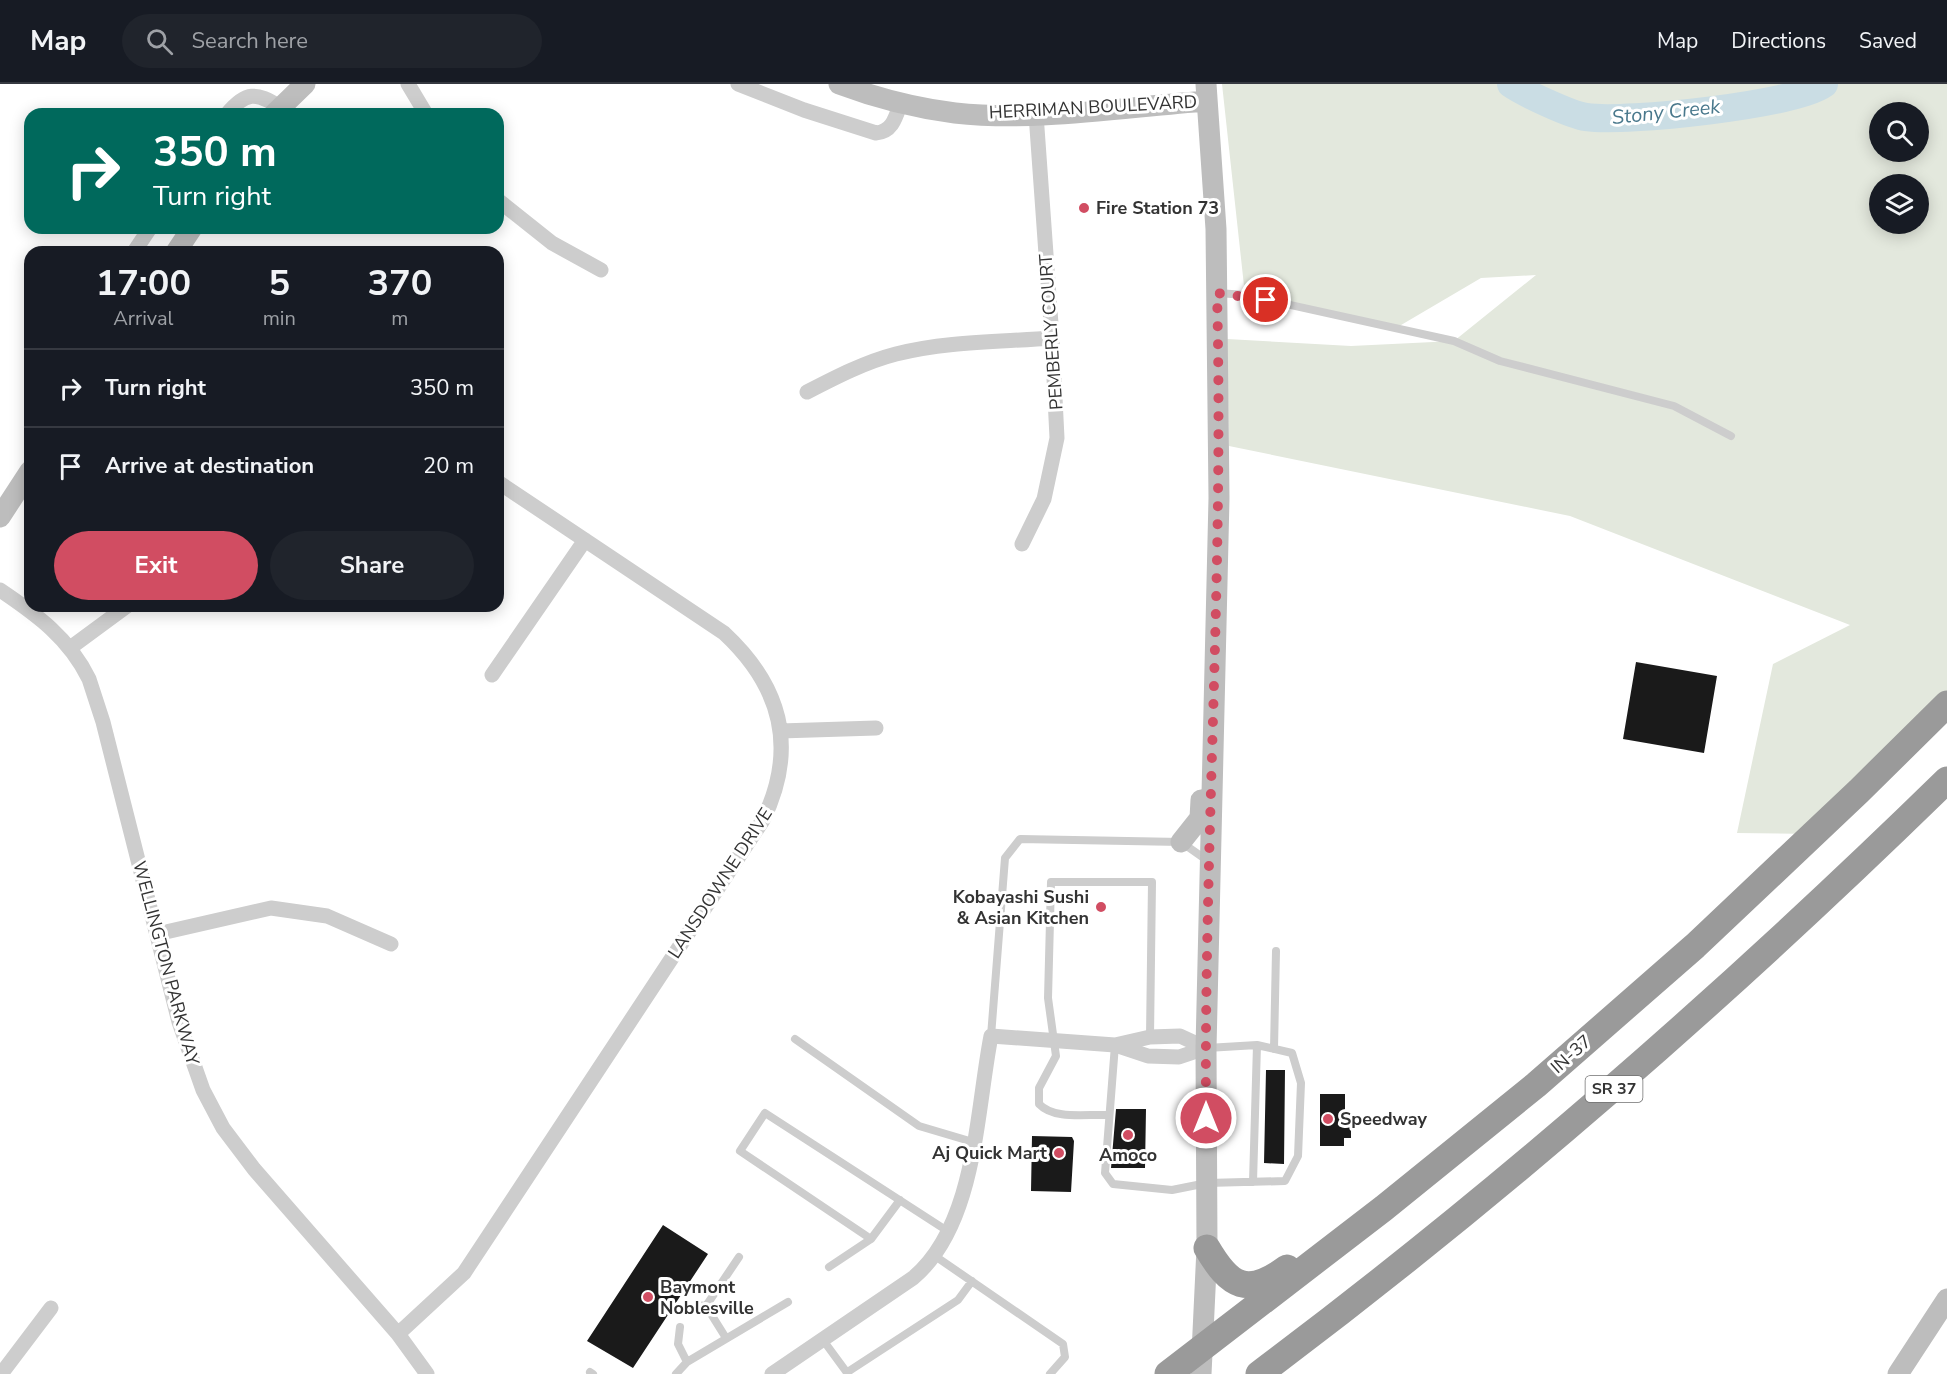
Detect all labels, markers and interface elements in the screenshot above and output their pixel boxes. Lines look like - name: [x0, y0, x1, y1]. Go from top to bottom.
- search box: [122, 14, 542, 68]
- text: Map: [30, 22, 86, 60]
- icon: search: [143, 25, 176, 58]
- text: Search here: [191, 26, 308, 56]
- text: Map: [1657, 27, 1698, 55]
- text: Directions: [1731, 27, 1826, 55]
- text: Saved: [1859, 27, 1917, 55]
- street label: HERRIMAN BOULEVARD: [988, 90, 1198, 124]
- water label: Stony Creek: [1611, 93, 1722, 131]
- map controls: [1869, 102, 1929, 234]
- button: search: [1869, 102, 1929, 162]
- text: 350 m: [153, 124, 277, 181]
- icon: right: [54, 132, 132, 210]
- button: layers: [1869, 174, 1929, 234]
- text: Turn right: [153, 178, 271, 215]
- place label: Fire Station 73: [1096, 196, 1219, 220]
- marker: Fire Station 73: [1077, 201, 1091, 215]
- street label: PEMBERLY COURT: [1034, 253, 1068, 411]
- text: 17:00: [96, 259, 191, 308]
- text: 5: [268, 259, 290, 308]
- text: 370: [367, 259, 432, 308]
- pin: [1240, 274, 1291, 325]
- icon: arrive: [1249, 283, 1282, 316]
- text: Arrival: [113, 305, 173, 332]
- text: min: [263, 305, 296, 332]
- text: m: [391, 305, 408, 332]
- icon: right: [54, 372, 87, 405]
- text: Turn right: [105, 373, 206, 403]
- text: 350 m: [410, 373, 474, 403]
- icon: arrive: [54, 450, 87, 483]
- text: Arrive at destination: [105, 451, 314, 481]
- text: 20 m: [423, 451, 474, 481]
- button: Exit: [54, 531, 258, 600]
- button: Share: [270, 531, 474, 600]
- street label: LANSDOWNE DRIVE: [662, 803, 778, 963]
- street label: WELLINGTON PARKWAY: [127, 858, 205, 1068]
- place label: Kobayashi Sushi & Asian Kitchen: [953, 885, 1089, 930]
- marker: Kobayashi Sushi & Asian Kitchen: [1094, 900, 1108, 914]
- street label: IN-37: [1545, 1029, 1597, 1079]
- road number: SR 37: [1586, 1076, 1642, 1102]
- position arrow: [1174, 1086, 1238, 1150]
- place label: Speedway: [1340, 1107, 1427, 1131]
- marker: Speedway: [1321, 1112, 1335, 1126]
- marker: Amoco: [1121, 1128, 1135, 1142]
- place label: Aj Quick Mart: [932, 1141, 1047, 1165]
- place label: Amoco: [1099, 1143, 1157, 1167]
- marker: Aj Quick Mart: [1052, 1146, 1066, 1160]
- place label: Baymont Noblesville: [660, 1275, 754, 1320]
- marker: Baymont Noblesville: [641, 1290, 655, 1304]

